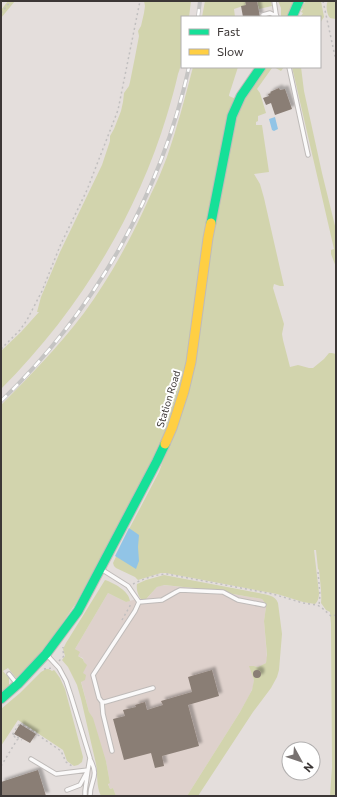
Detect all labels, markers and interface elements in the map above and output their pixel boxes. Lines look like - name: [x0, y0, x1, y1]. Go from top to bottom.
- legend: [181, 16, 321, 68]
- text: Fast: [217, 24, 240, 38]
- text: Slow: [217, 44, 244, 58]
- street label: Station Road: [154, 369, 182, 429]
- north arrow: [281, 741, 321, 781]
- text: N: [301, 760, 317, 775]

